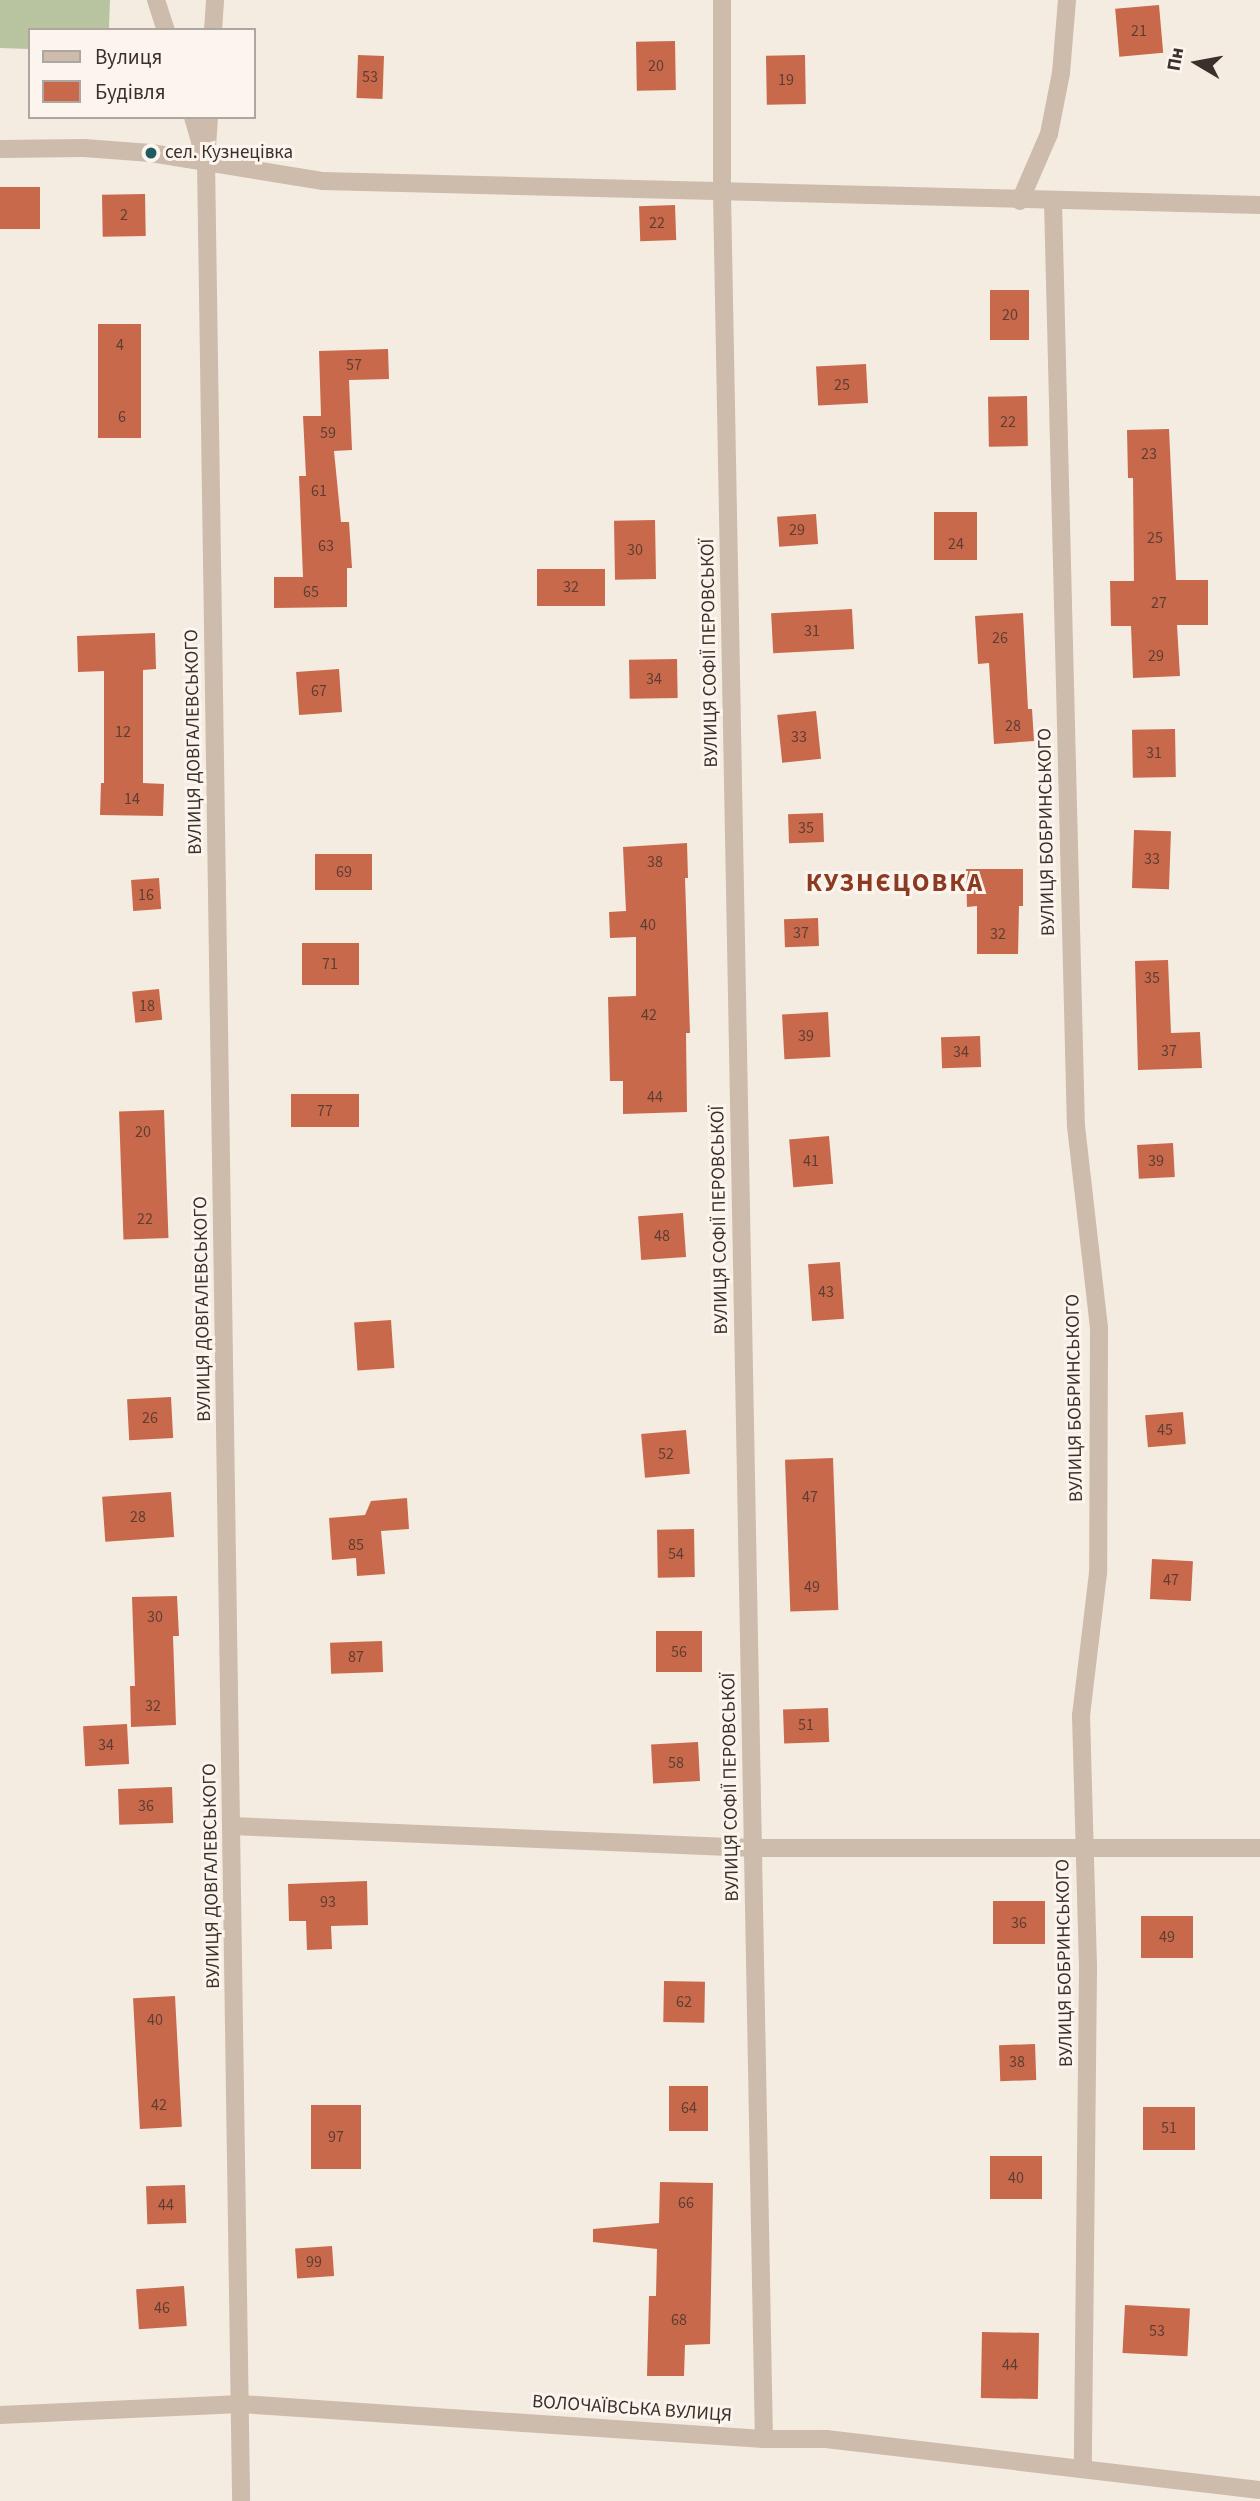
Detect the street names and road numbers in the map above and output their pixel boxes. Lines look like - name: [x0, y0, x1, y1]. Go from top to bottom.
- street label: ВУЛИЦЯ СОФІЇ ПЕРОВСЬКОЇ: [697, 538, 723, 768]
- street label: ВУЛИЦЯ ДОВГАЛЕВСЬКОГО: [181, 629, 207, 855]
- street label: ВУЛИЦЯ БОБРИНСЬКОГО: [1034, 728, 1060, 936]
- street label: ВУЛИЦЯ СОФІЇ ПЕРОВСЬКОЇ: [707, 1105, 733, 1335]
- street label: ВУЛИЦЯ ДОВГАЛЕВСЬКОГО: [190, 1196, 216, 1422]
- street label: ВУЛИЦЯ БОБРИНСЬКОГО: [1062, 1294, 1088, 1502]
- street label: ВУЛИЦЯ СОФІЇ ПЕРОВСЬКОЇ: [718, 1672, 744, 1902]
- street label: ВУЛИЦЯ ДОВГАЛЕВСЬКОГО: [199, 1763, 225, 1989]
- street label: ВУЛИЦЯ БОБРИНСЬКОГО: [1052, 1859, 1078, 2067]
- street label: ВОЛОЧАЇВСЬКА ВУЛИЦЯ: [531, 2391, 733, 2427]

